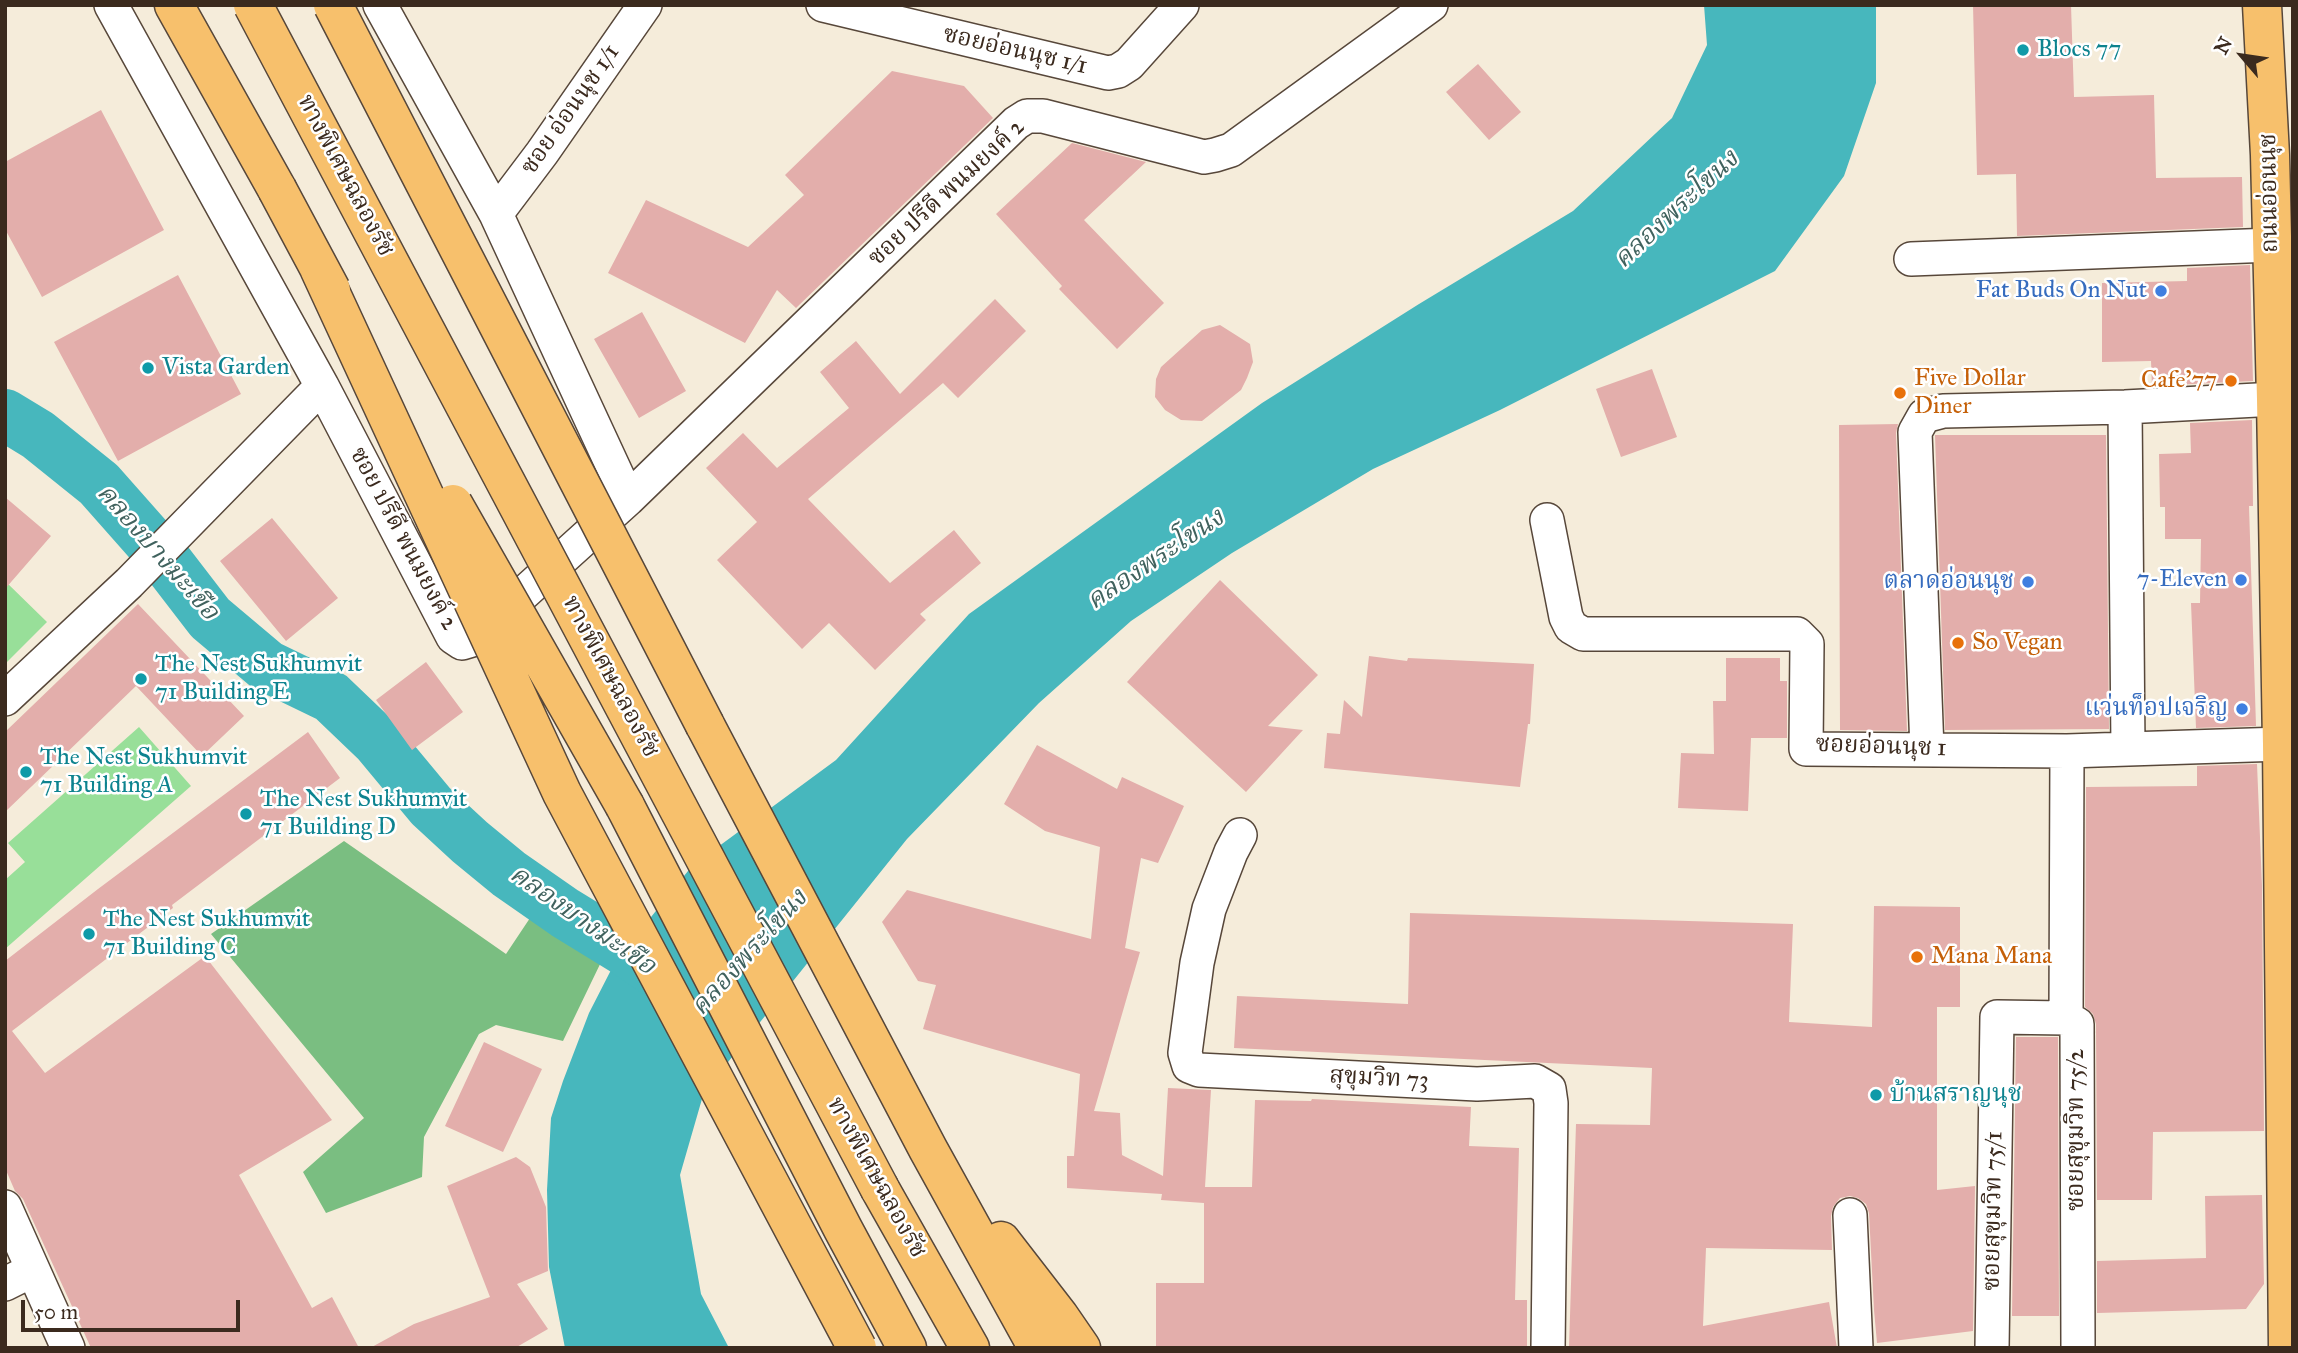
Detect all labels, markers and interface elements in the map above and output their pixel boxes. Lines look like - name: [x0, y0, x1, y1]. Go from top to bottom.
- street label: ซอยอ่อนนุช 1/1: [940, 20, 1090, 82]
- north arrow: [2207, 21, 2277, 91]
- text: N: [2209, 33, 2237, 58]
- place label: Blocs 77: [2037, 36, 2121, 64]
- street label: ซอย อ่อนนุช 1/1: [516, 39, 626, 181]
- marker: Blocs 77: [2015, 42, 2031, 58]
- street label: ทางพิเศษฉลองรัช: [290, 90, 400, 262]
- street label: ซอย ปรีดี พนมยงค์ 2: [863, 113, 1031, 273]
- street label: ถนนอ่อนนุช: [2255, 133, 2285, 253]
- water label: คลองพระโขนง: [1608, 144, 1746, 276]
- place label: Fat Buds On Nut: [1976, 277, 2147, 305]
- marker: Fat Buds On Nut: [2153, 283, 2169, 299]
- place label: Vista Garden: [162, 354, 289, 382]
- marker: Vista Garden: [140, 360, 156, 376]
- place label: Five Dollar Diner: [1914, 365, 2026, 421]
- place label: Cafe'77: [2141, 367, 2217, 395]
- marker: Cafe'77: [2223, 373, 2239, 389]
- marker: Five Dollar Diner: [1892, 385, 1908, 401]
- street label: ซอย ปรีดี พนมยงค์ 2: [343, 443, 463, 635]
- water label: คลองบางมะเขือ: [89, 478, 225, 628]
- water label: คลองพระโขนง: [1081, 503, 1231, 617]
- place label: 7-Eleven: [2137, 566, 2227, 594]
- place label: ตลาดอ่อนนุช: [1884, 568, 2014, 596]
- marker: 7-Eleven: [2233, 572, 2249, 588]
- marker: ตลาดอ่อนนุช: [2020, 574, 2036, 590]
- street label: ทางพิเศษฉลองรัช: [555, 591, 665, 763]
- place label: So Vegan: [1972, 629, 2063, 657]
- marker: So Vegan: [1950, 635, 1966, 651]
- place label: The Nest Sukhumvit 71 Building E: [155, 651, 362, 707]
- marker: The Nest Sukhumvit 71 Building E: [133, 671, 149, 687]
- place label: แว่นท็อปเจริญ: [2084, 695, 2228, 723]
- marker: แว่นท็อปเจริญ: [2234, 701, 2250, 717]
- street label: ซอยอ่อนนุช 1: [1815, 730, 1947, 764]
- place label: The Nest Sukhumvit 71 Building A: [40, 744, 247, 800]
- marker: The Nest Sukhumvit 71 Building A: [18, 764, 34, 780]
- place label: The Nest Sukhumvit 71 Building D: [260, 786, 467, 842]
- marker: The Nest Sukhumvit 71 Building D: [238, 806, 254, 822]
- water label: คลองบางมะเขือ: [503, 859, 661, 983]
- water label: คลองพระโขนง: [685, 883, 815, 1023]
- place label: The Nest Sukhumvit 71 Building C: [103, 906, 310, 962]
- marker: The Nest Sukhumvit 71 Building C: [81, 926, 97, 942]
- place label: Mana Mana: [1931, 943, 2052, 971]
- marker: Mana Mana: [1909, 949, 1925, 965]
- street label: ซอยสุขุมวิท 75/2: [2063, 1049, 2091, 1211]
- street label: สุขุมวิท 73: [1329, 1062, 1429, 1096]
- place label: บ้านสราญนุช: [1890, 1081, 2022, 1109]
- marker: บ้านสราญนุช: [1868, 1087, 1884, 1103]
- street label: ทางพิเศษฉลองรัช: [820, 1093, 932, 1263]
- street label: ซอยสุขุมวิท 75/1: [1978, 1131, 2010, 1291]
- scale bar: [24, 1286, 243, 1330]
- text: 50 m: [34, 1299, 78, 1325]

